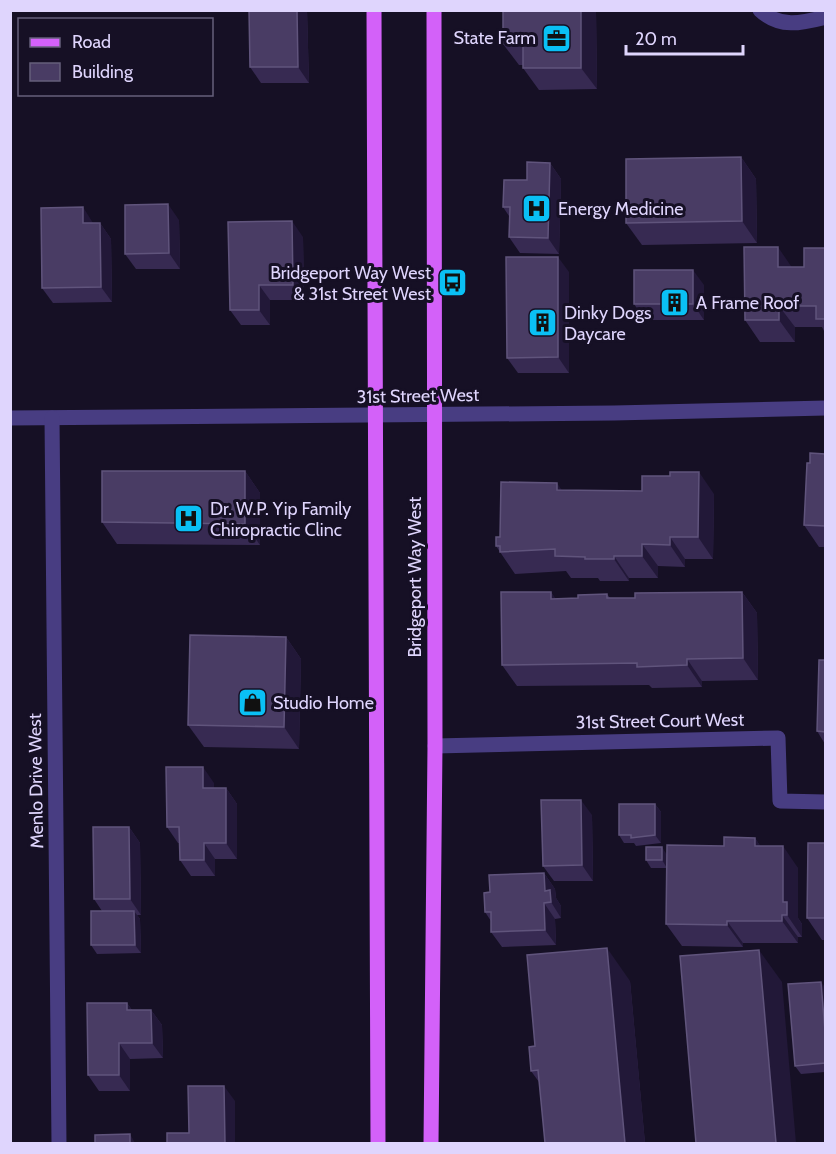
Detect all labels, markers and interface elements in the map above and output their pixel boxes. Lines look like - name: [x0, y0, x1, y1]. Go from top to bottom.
- legend: [18, 18, 213, 96]
- scale bar: [626, 18, 743, 56]
- office icon: State Farm: [541, 22, 573, 54]
- place label: State Farm: [453, 27, 536, 49]
- text: 20 m: [635, 28, 677, 50]
- text: Road: [72, 31, 111, 53]
- text: Building: [72, 61, 134, 83]
- hospital icon: Energy Medicine: [521, 193, 553, 225]
- place label: Energy Medicine: [558, 198, 683, 220]
- place label: Bridgeport Way West & 31st Street West: [270, 262, 431, 305]
- bus stop icon: Bridgeport Way West & 31st Street West: [436, 267, 468, 299]
- building icon: A Frame Roof: [659, 287, 691, 319]
- place label: A Frame Roof: [696, 292, 799, 314]
- place label: Dinky Dogs Daycare: [564, 302, 651, 345]
- building icon: Dinky Dogs Daycare: [527, 307, 559, 339]
- street label: 31st Street West: [357, 384, 479, 408]
- street label: Bridgeport Way West: [404, 497, 426, 657]
- place label: Dr. W.P. Yip Family Chiropractic Clinc: [210, 498, 351, 541]
- hospital icon: Dr. W.P. Yip Family Chiropractic Clinc: [173, 503, 205, 535]
- shop icon: Studio Home: [236, 687, 268, 719]
- place label: Studio Home: [273, 692, 374, 714]
- street label: 31st Street Court West: [576, 709, 744, 733]
- street label: Menlo Drive West: [24, 713, 48, 849]

